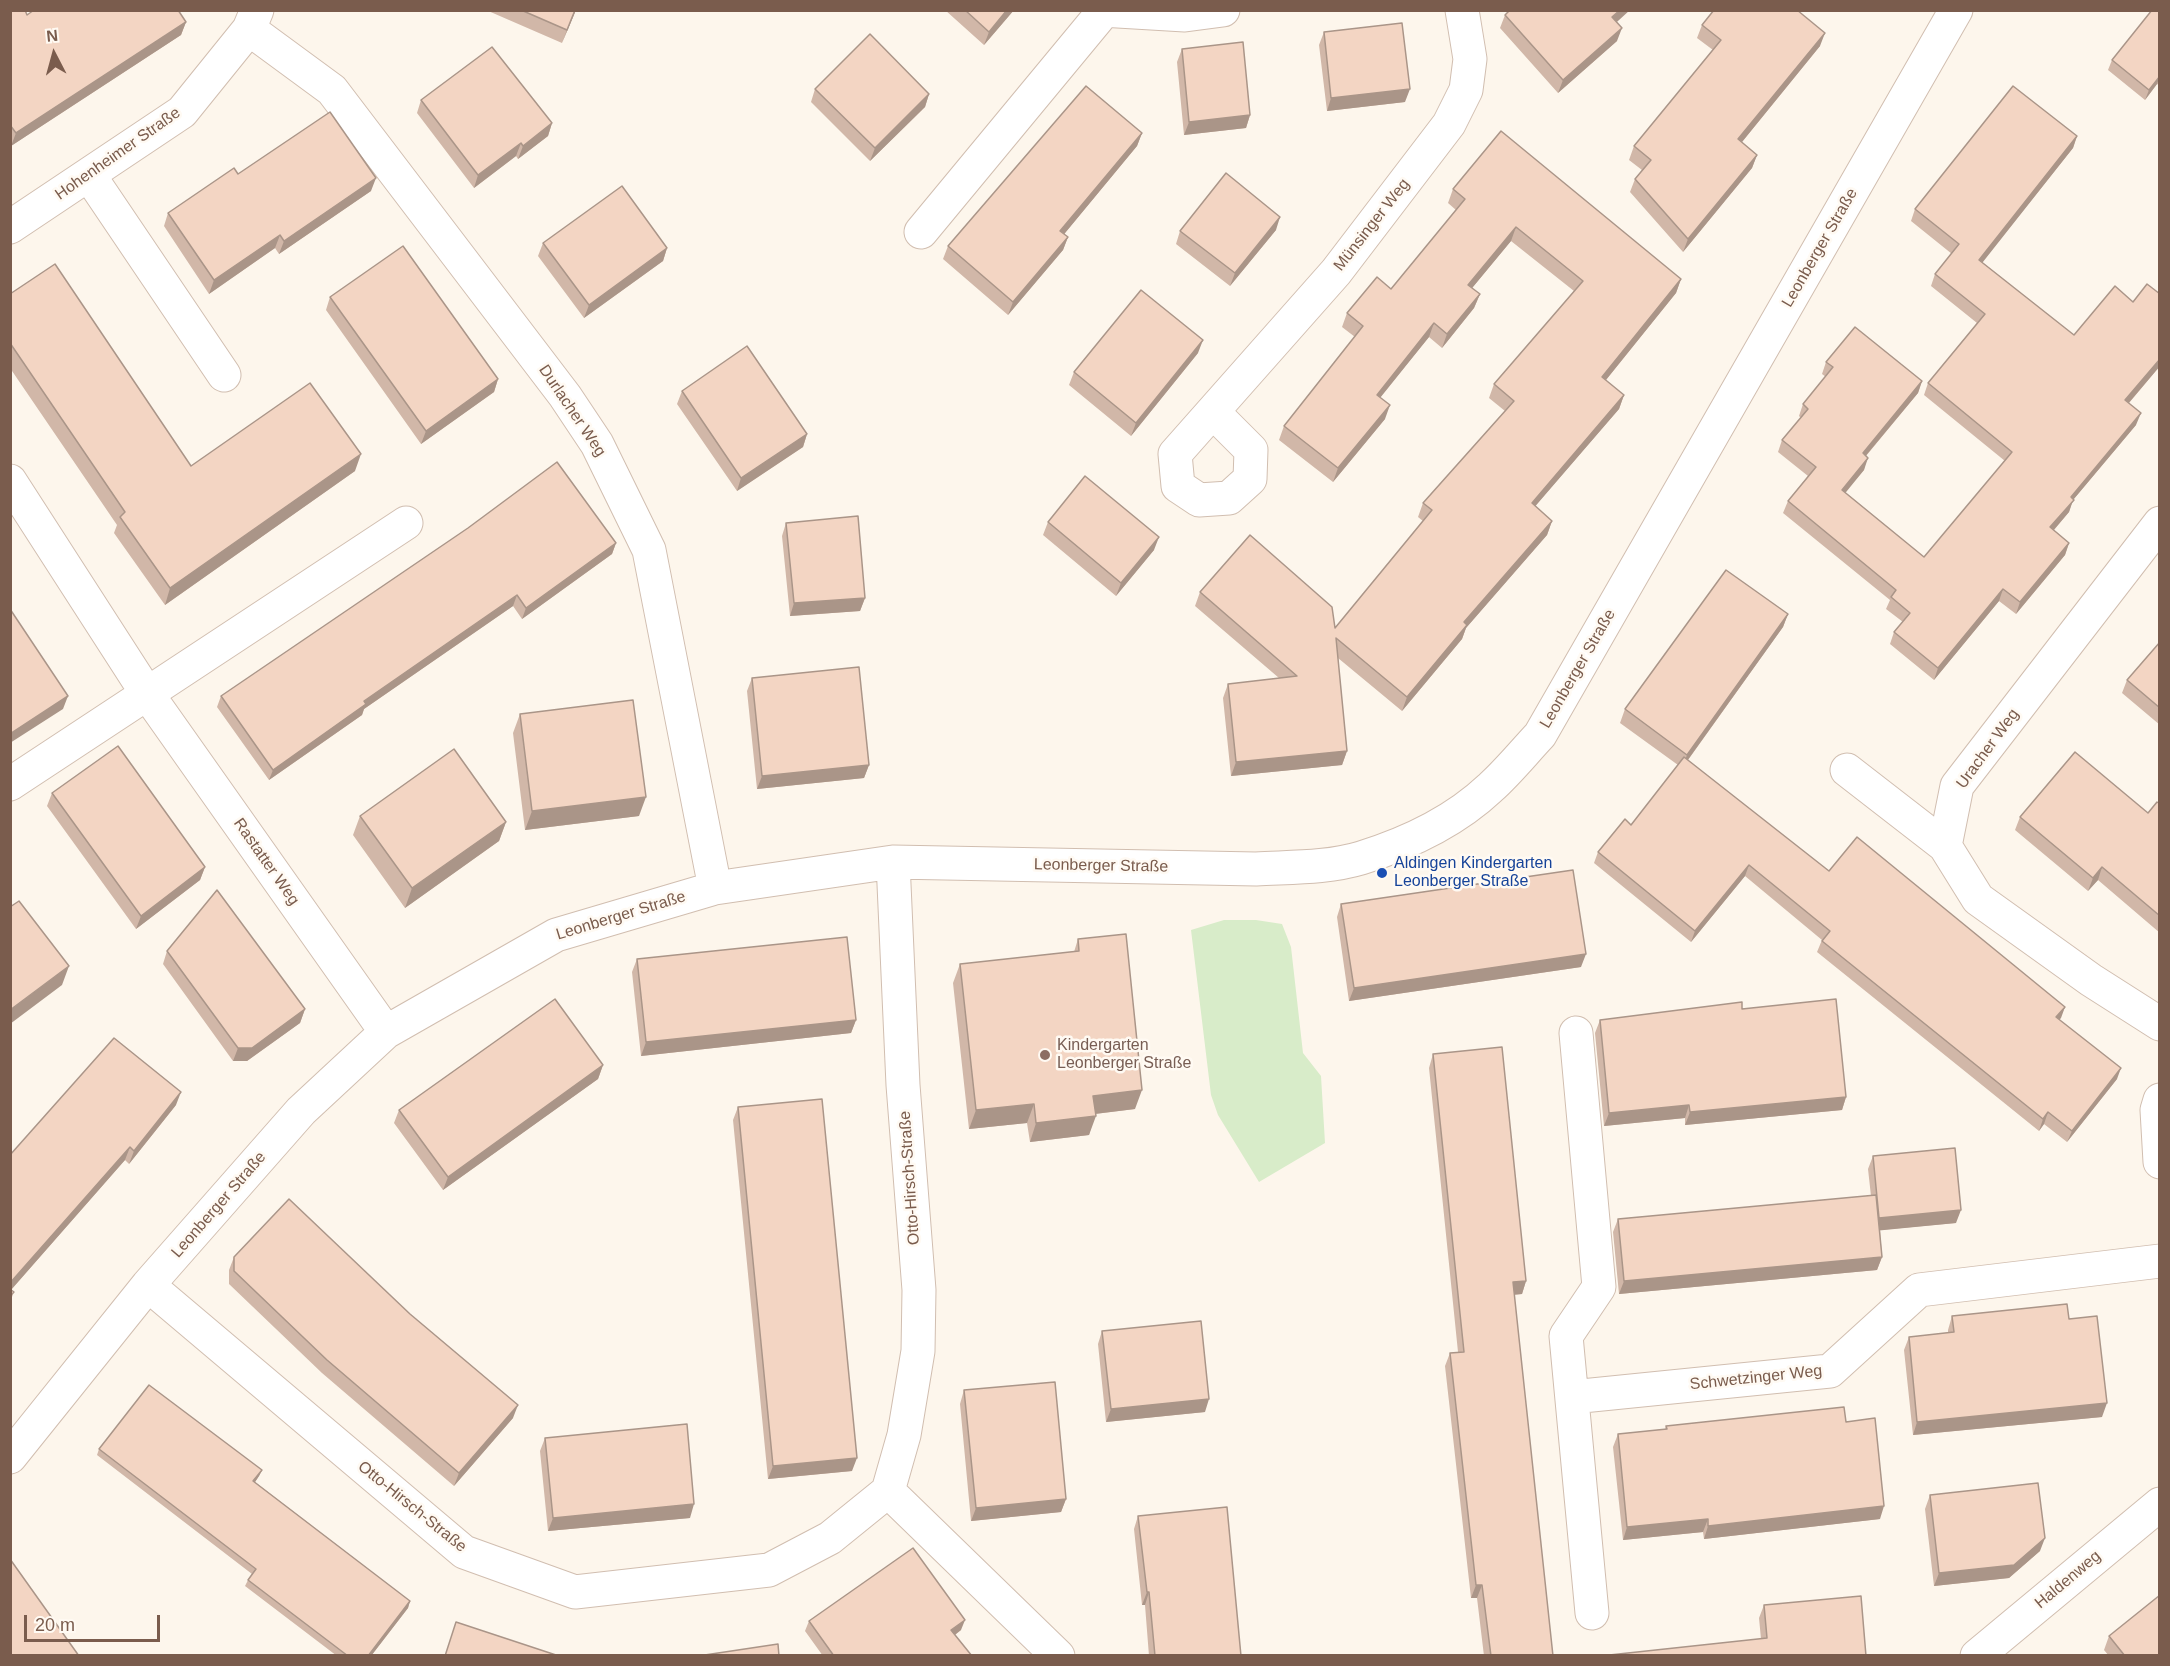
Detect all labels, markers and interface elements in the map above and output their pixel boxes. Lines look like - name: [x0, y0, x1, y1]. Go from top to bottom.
- north arrow: [24, 24, 84, 84]
- text: N: [45, 27, 59, 45]
- street label: Hohenheimer Straße: [52, 104, 184, 204]
- street label: Münsinger Weg: [1330, 175, 1414, 275]
- street label: Leonberger Straße: [1778, 185, 1862, 311]
- street label: Durlacher Weg: [534, 362, 610, 460]
- street label: Leonberger Straße: [1536, 606, 1620, 732]
- street label: Uracher Weg: [1953, 705, 2023, 793]
- street label: Rastatter Weg: [229, 815, 303, 909]
- place label: Aldingen Kindergarten Leonberger Straße: [1394, 854, 1552, 892]
- street label: Leonberger Straße: [1034, 855, 1168, 877]
- marker: Aldingen Kindergarten Leonberger Straße: [1375, 866, 1389, 880]
- street label: Leonberger Straße: [554, 887, 688, 945]
- place label: Kindergarten Leonberger Straße: [1057, 1036, 1191, 1074]
- marker: Kindergarten Leonberger Straße: [1038, 1048, 1052, 1062]
- street label: Otto-Hirsch-Straße: [896, 1110, 924, 1246]
- street label: Leonberger Straße: [168, 1148, 270, 1262]
- street label: Schwetzinger Weg: [1689, 1361, 1823, 1395]
- street label: Otto-Hirsch-Straße: [354, 1457, 470, 1557]
- street label: Haldenweg: [2031, 1547, 2105, 1613]
- scale bar: [27, 1603, 164, 1641]
- text: 20 m: [35, 1615, 75, 1635]

